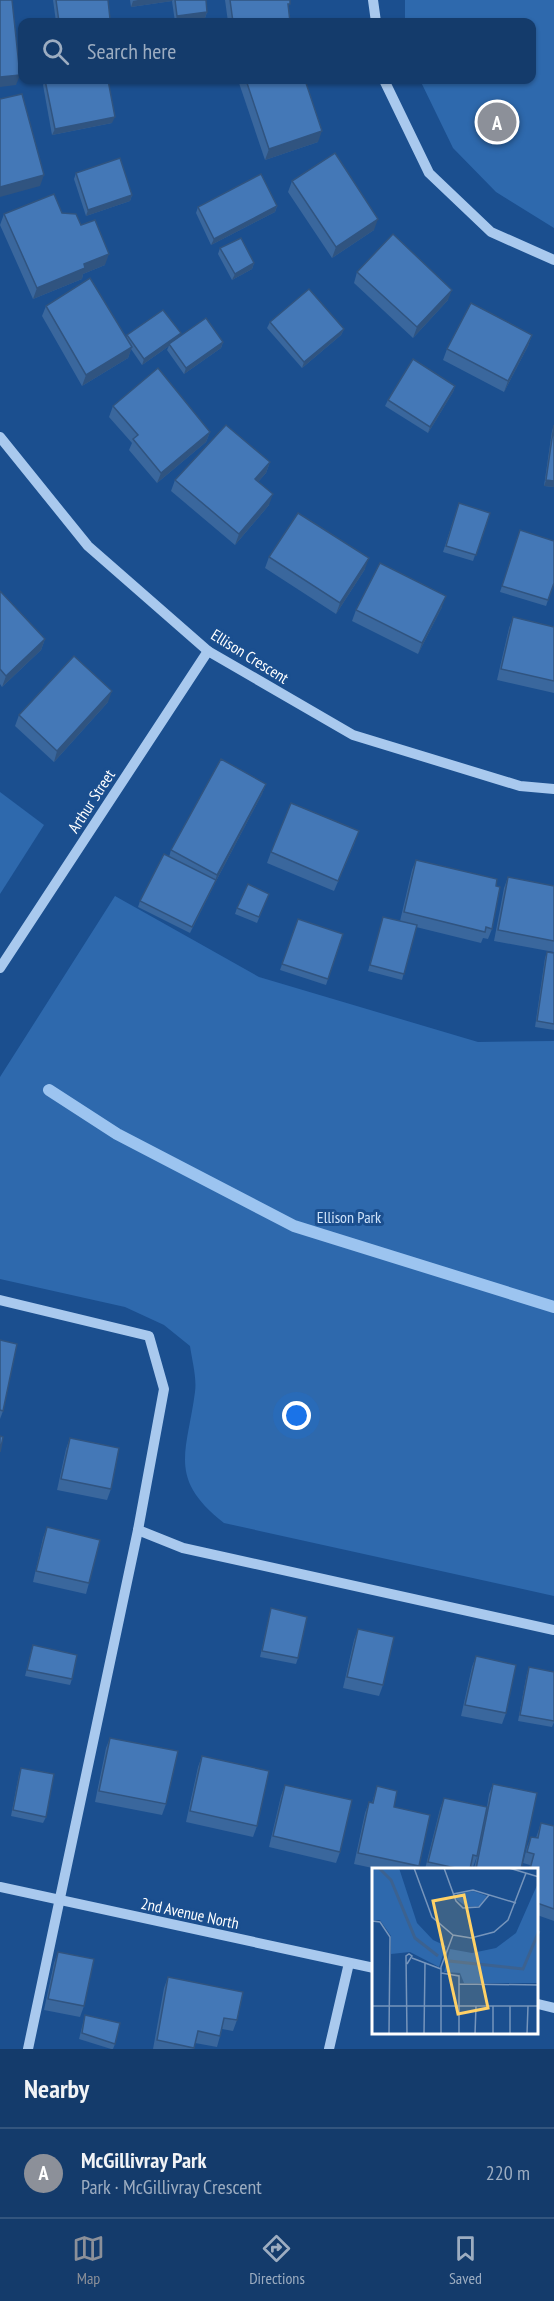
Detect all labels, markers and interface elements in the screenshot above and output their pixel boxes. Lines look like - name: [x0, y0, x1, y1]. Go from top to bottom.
- search box: [18, 18, 536, 84]
- icon: search: [39, 35, 72, 68]
- text: Search here: [87, 37, 176, 65]
- pin: A: [478, 100, 516, 144]
- street label: Ellison Crescent: [208, 624, 293, 688]
- street label: Arthur Street: [63, 765, 119, 836]
- park label: Ellison Park: [317, 1207, 382, 1227]
- your location: [282, 1401, 311, 1430]
- inset map: [372, 1868, 539, 2034]
- street label: 2nd Avenue North: [139, 1893, 241, 1933]
- text: Nearby: [24, 2072, 89, 2105]
- text: McGillivray Park: [81, 2146, 207, 2174]
- text: A: [38, 2160, 49, 2186]
- text: 220 m: [486, 2160, 530, 2186]
- text: Park · McGillivray Crescent: [81, 2174, 262, 2200]
- tab: Map: [72, 2232, 105, 2288]
- tab: Directions: [249, 2232, 305, 2288]
- tab: Saved: [449, 2232, 482, 2288]

